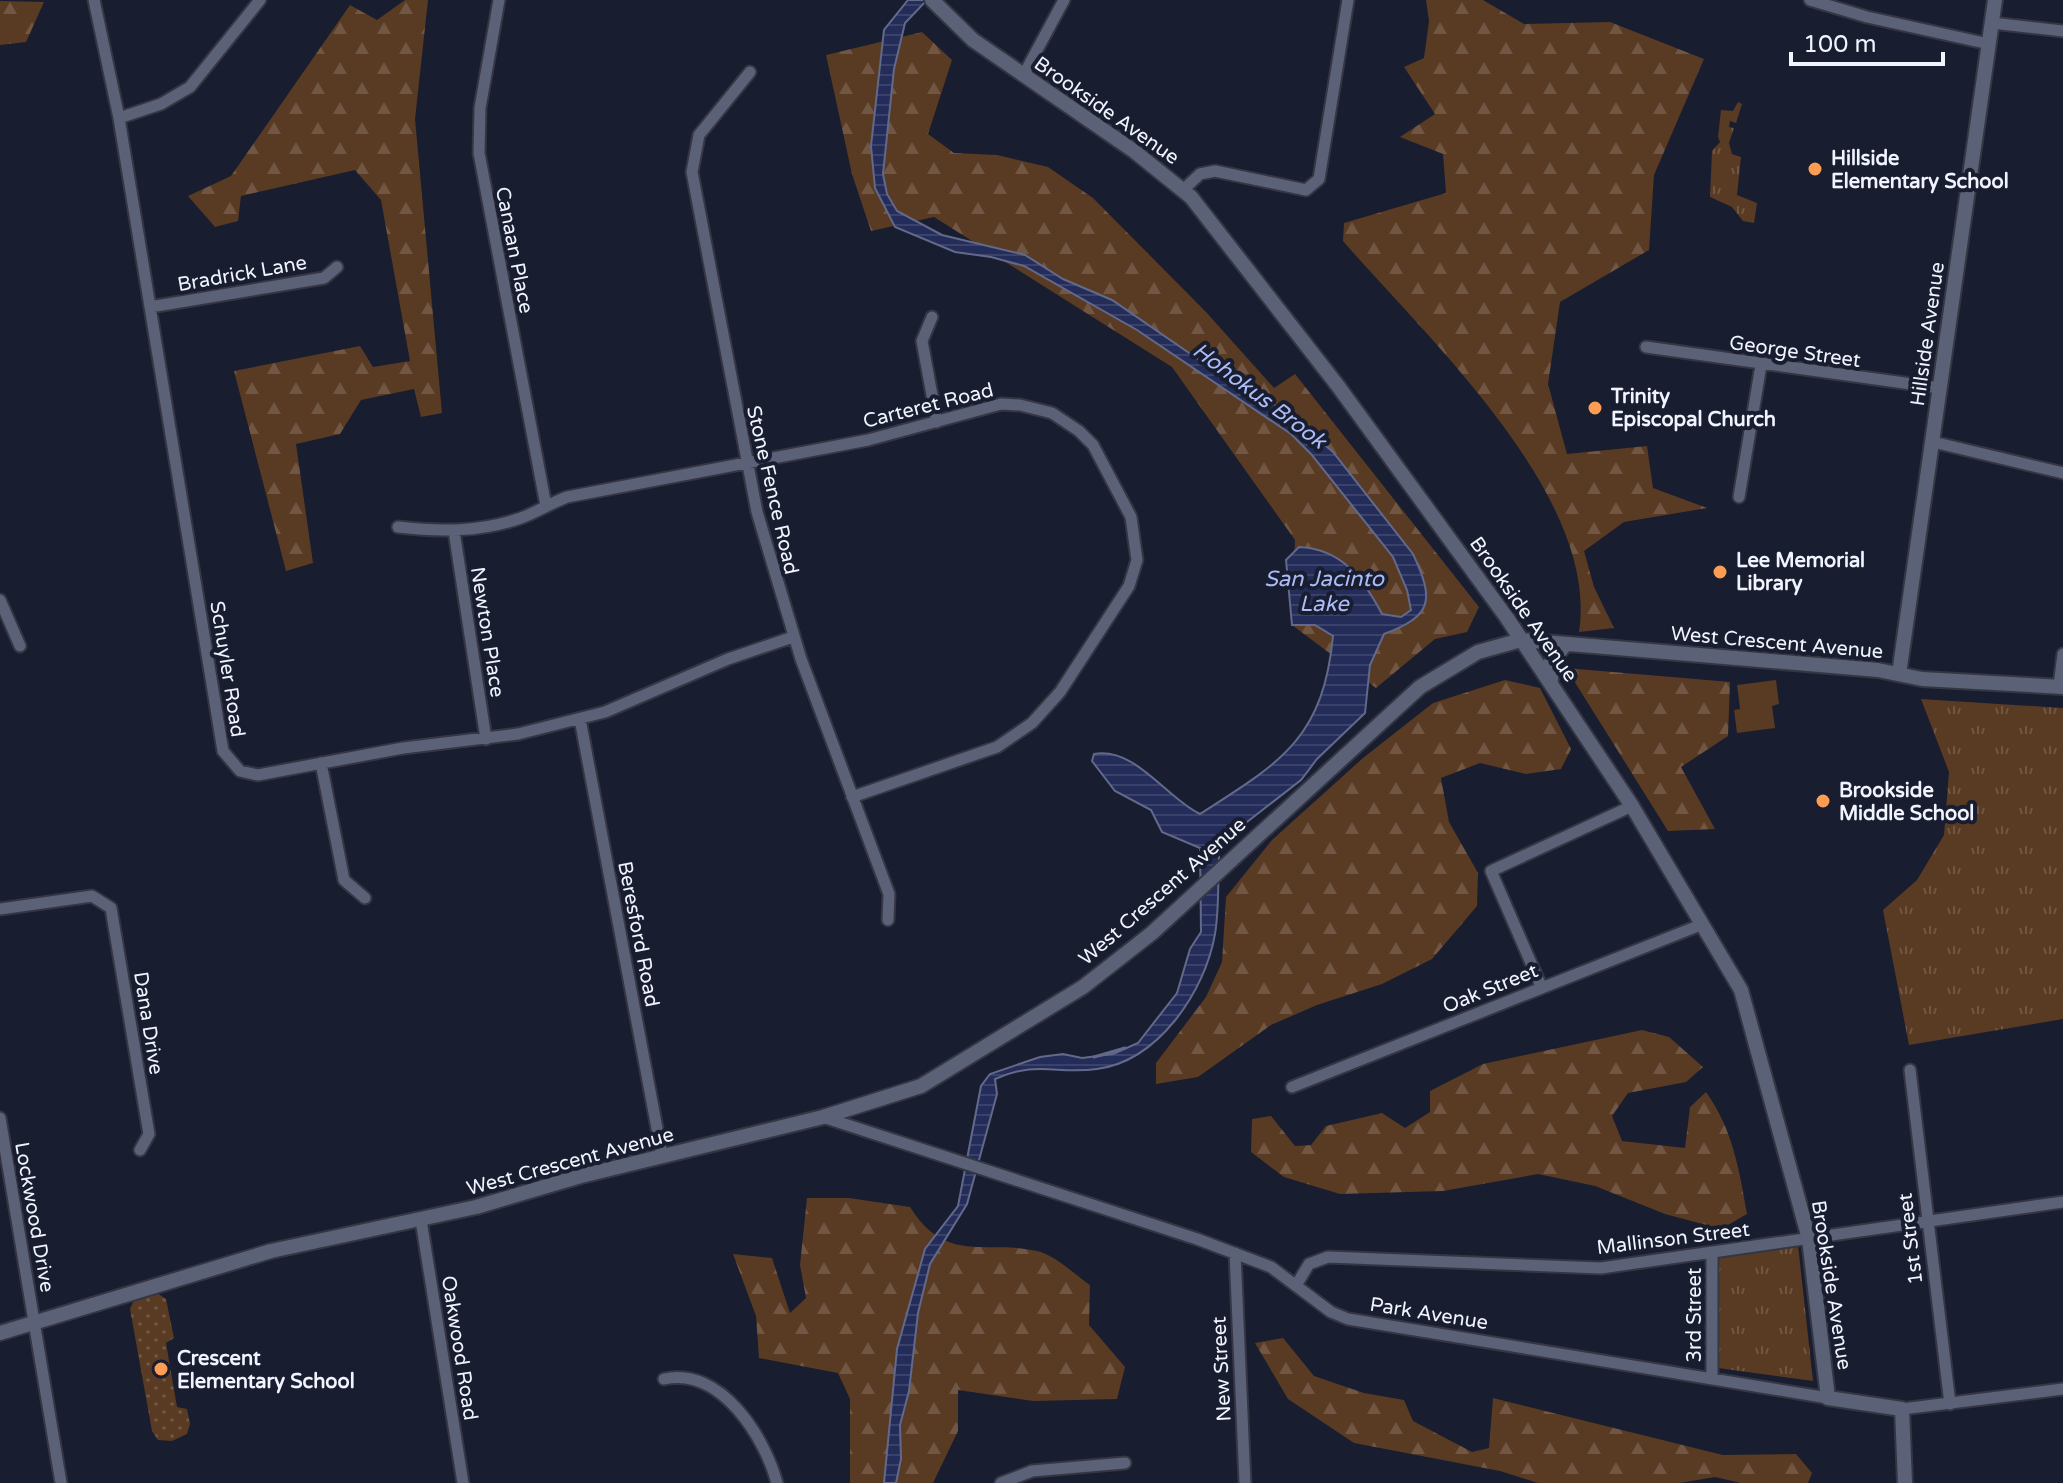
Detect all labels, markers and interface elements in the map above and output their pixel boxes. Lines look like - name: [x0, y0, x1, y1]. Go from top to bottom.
- scale bar: [1791, 16, 1943, 66]
- text: 100 m: [1803, 30, 1877, 59]
- street label: Brookside Avenue: [1029, 52, 1184, 170]
- place label: Hillside Elementary School: [1831, 147, 2009, 194]
- marker: Hillside Elementary School: [1806, 160, 1824, 178]
- street label: Canaan Place: [490, 185, 538, 316]
- street label: Bradrick Lane: [176, 251, 309, 297]
- street label: Hillside Avenue: [1906, 261, 1950, 408]
- street label: George Street: [1728, 331, 1862, 373]
- water label: Hohokus Brook: [1188, 337, 1333, 456]
- street label: Carteret Road: [861, 378, 996, 434]
- place label: Trinity Episcopal Church: [1610, 385, 1776, 432]
- marker: Trinity Episcopal Church: [1586, 399, 1604, 417]
- street label: Stone Fence Road: [741, 404, 803, 577]
- street label: Brookside Avenue: [1464, 532, 1582, 687]
- place label: Lee Memorial Library: [1736, 549, 1865, 596]
- marker: Lee Memorial Library: [1711, 563, 1729, 581]
- street label: Newton Place: [465, 565, 509, 699]
- water label: San Jacinto Lake: [1264, 566, 1385, 617]
- street label: Schuyler Road: [204, 599, 250, 739]
- street label: West Crescent Avenue: [1670, 622, 1884, 664]
- place label: Brookside Middle School: [1839, 779, 1974, 826]
- marker: Brookside Middle School: [1814, 792, 1832, 810]
- street label: West Crescent Avenue: [1074, 813, 1251, 971]
- street label: Beresford Road: [612, 859, 664, 1009]
- street label: Oak Street: [1439, 959, 1542, 1019]
- street label: Dana Drive: [128, 970, 168, 1076]
- street label: West Crescent Avenue: [464, 1123, 676, 1201]
- street label: Lockwood Drive: [9, 1140, 59, 1294]
- street label: 1st Street: [1893, 1191, 1929, 1286]
- street label: Brookside Avenue: [1806, 1199, 1856, 1372]
- street label: Mallinson Street: [1595, 1218, 1751, 1260]
- street label: 3rd Street: [1683, 1267, 1707, 1362]
- street label: Oakwood Road: [436, 1274, 482, 1422]
- street label: Park Avenue: [1368, 1293, 1490, 1335]
- street label: New Street: [1207, 1315, 1237, 1422]
- place label: Crescent Elementary School: [177, 1347, 355, 1394]
- marker: Crescent Elementary School: [152, 1360, 170, 1378]

